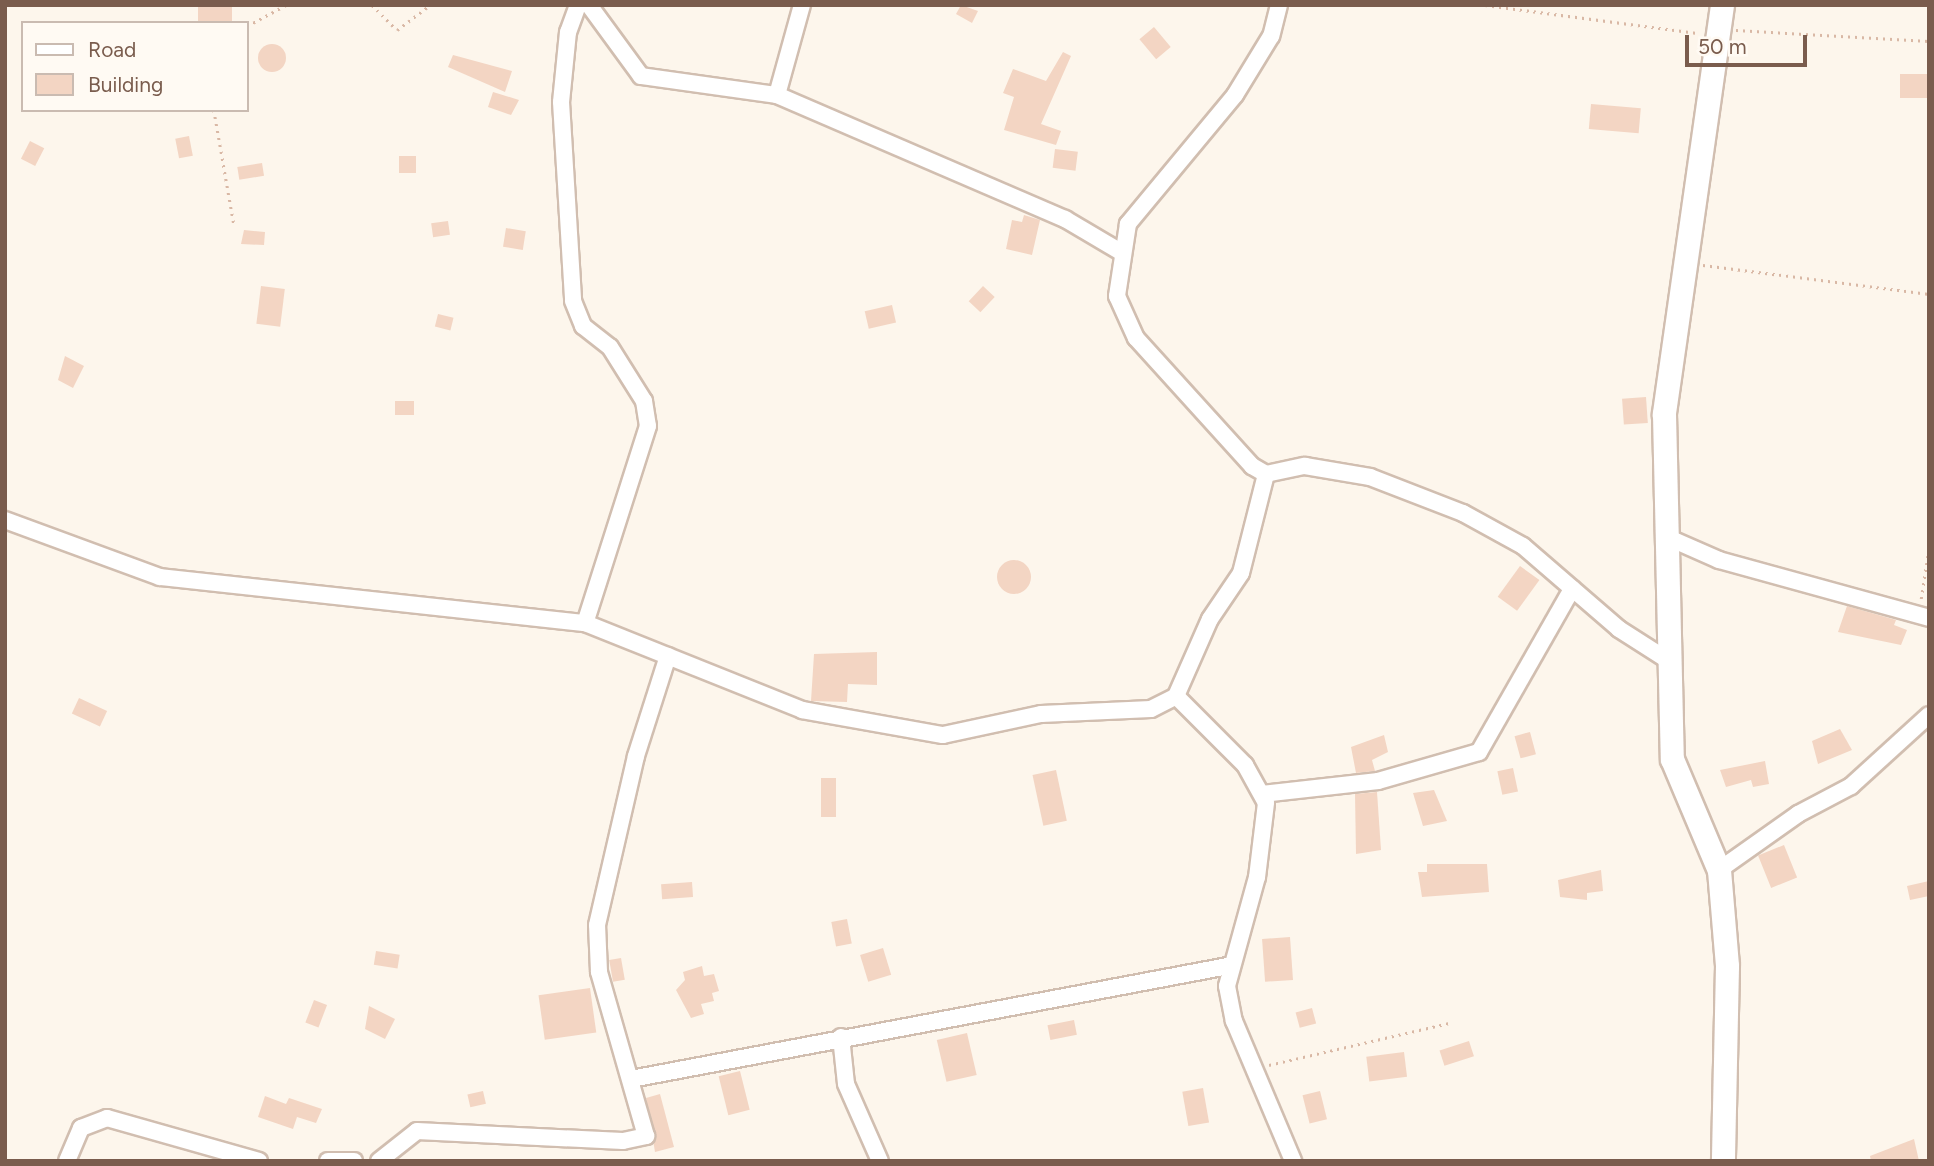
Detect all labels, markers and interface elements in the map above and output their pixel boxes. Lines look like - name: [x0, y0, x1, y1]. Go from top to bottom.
- legend: [21, 21, 248, 112]
- scale bar: [1689, 21, 1812, 65]
- text: 50 m: [1698, 34, 1747, 59]
- text: Road: [88, 37, 136, 62]
- text: Building: [88, 72, 163, 97]

